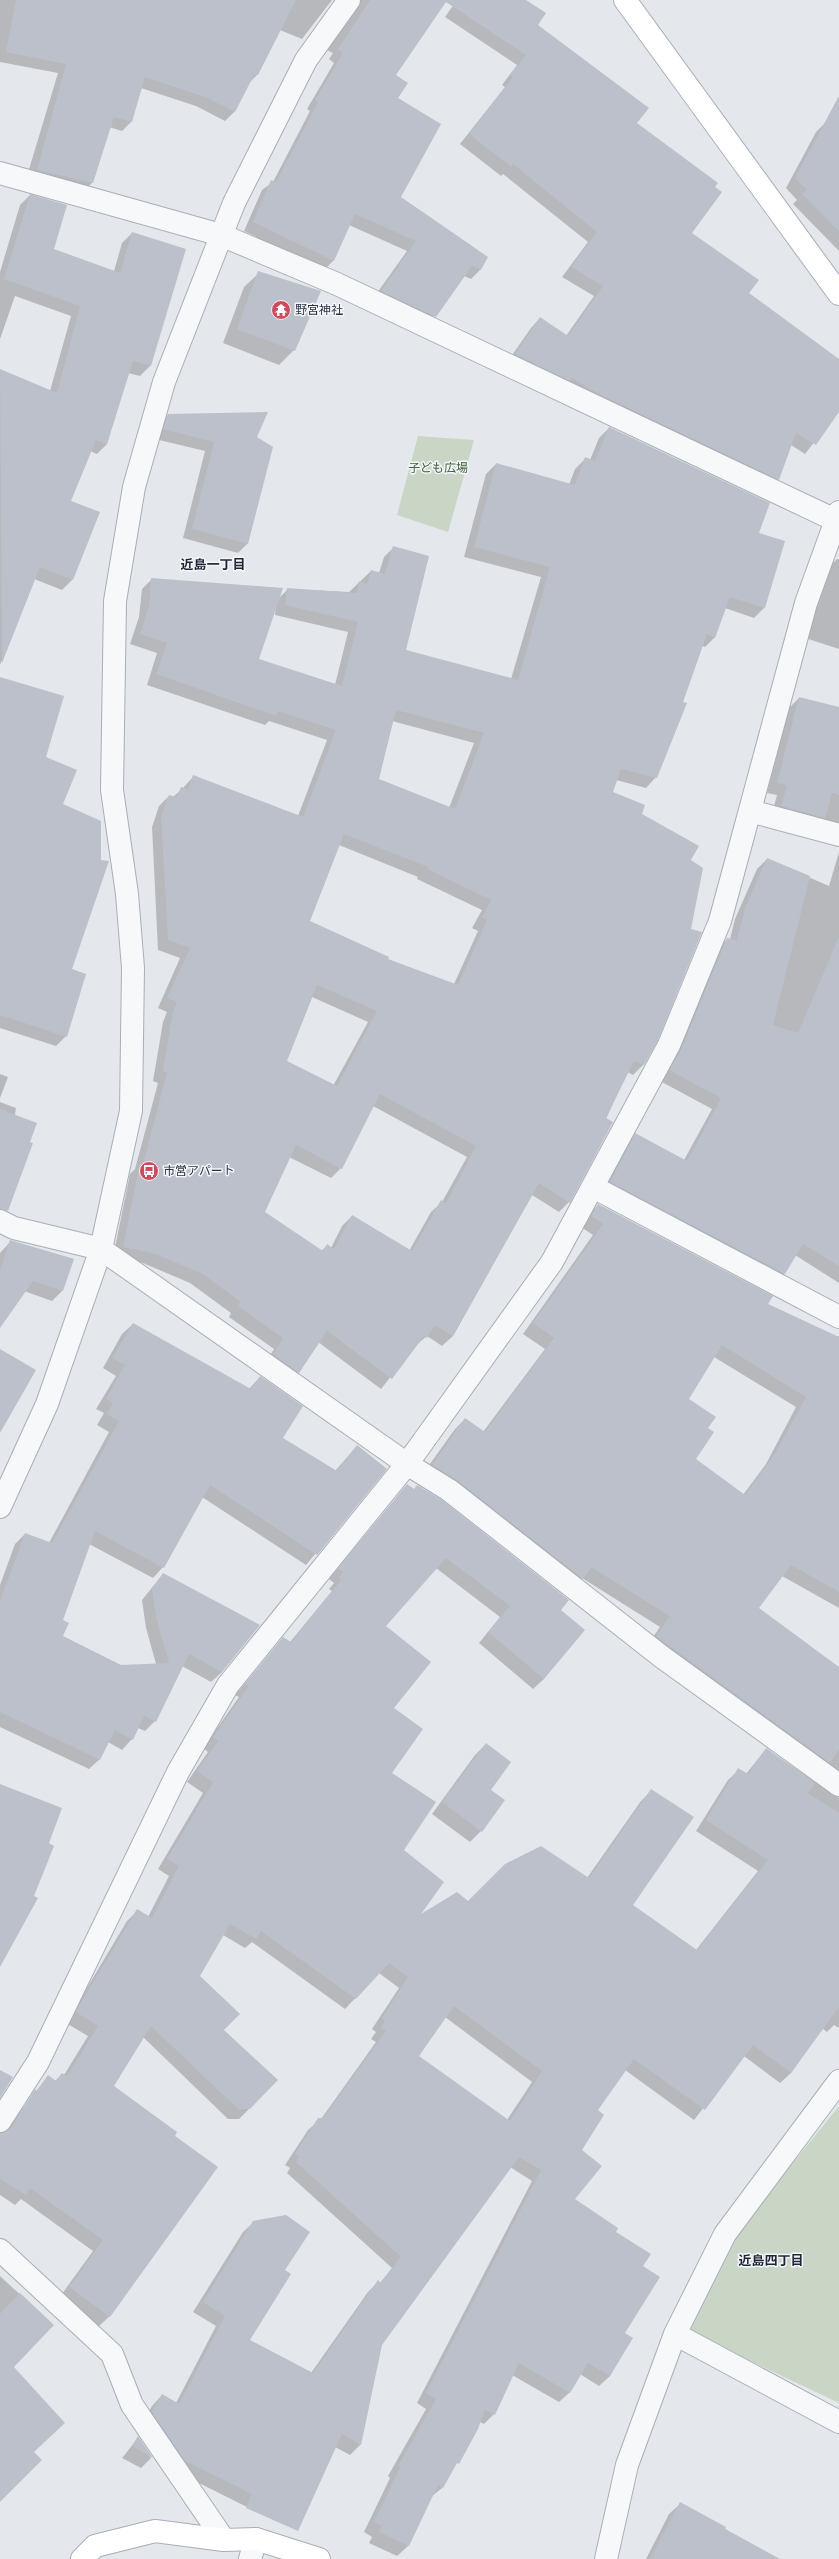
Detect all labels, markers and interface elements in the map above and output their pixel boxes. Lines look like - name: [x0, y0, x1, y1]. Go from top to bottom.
- temple icon: 野宮神社: [270, 299, 292, 321]
- place label: 野宮神社: [295, 303, 343, 317]
- park label: 子ども広場: [408, 461, 468, 475]
- district label: 近島一丁目: [180, 557, 246, 572]
- bus stop icon: 市営アパート: [138, 1160, 160, 1182]
- place label: 市営アパート: [163, 1164, 235, 1178]
- district label: 近島四丁目: [738, 2253, 804, 2268]

